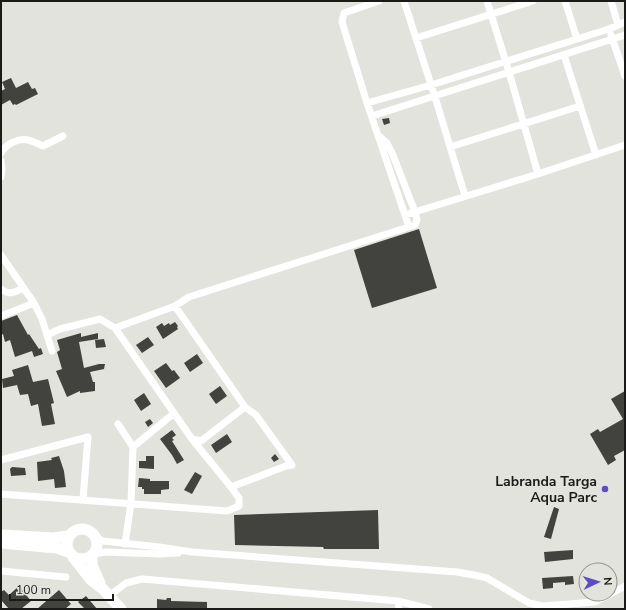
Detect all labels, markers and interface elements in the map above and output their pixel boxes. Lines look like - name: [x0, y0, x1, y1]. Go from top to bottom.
- place label: Labranda Targa Aqua Parc: [495, 472, 597, 507]
- marker: Labranda Targa Aqua Parc: [600, 484, 610, 494]
- north arrow: [578, 562, 618, 602]
- scale bar: [10, 576, 113, 602]
- text: N: [600, 577, 615, 586]
- text: 100 m: [16, 582, 51, 598]

